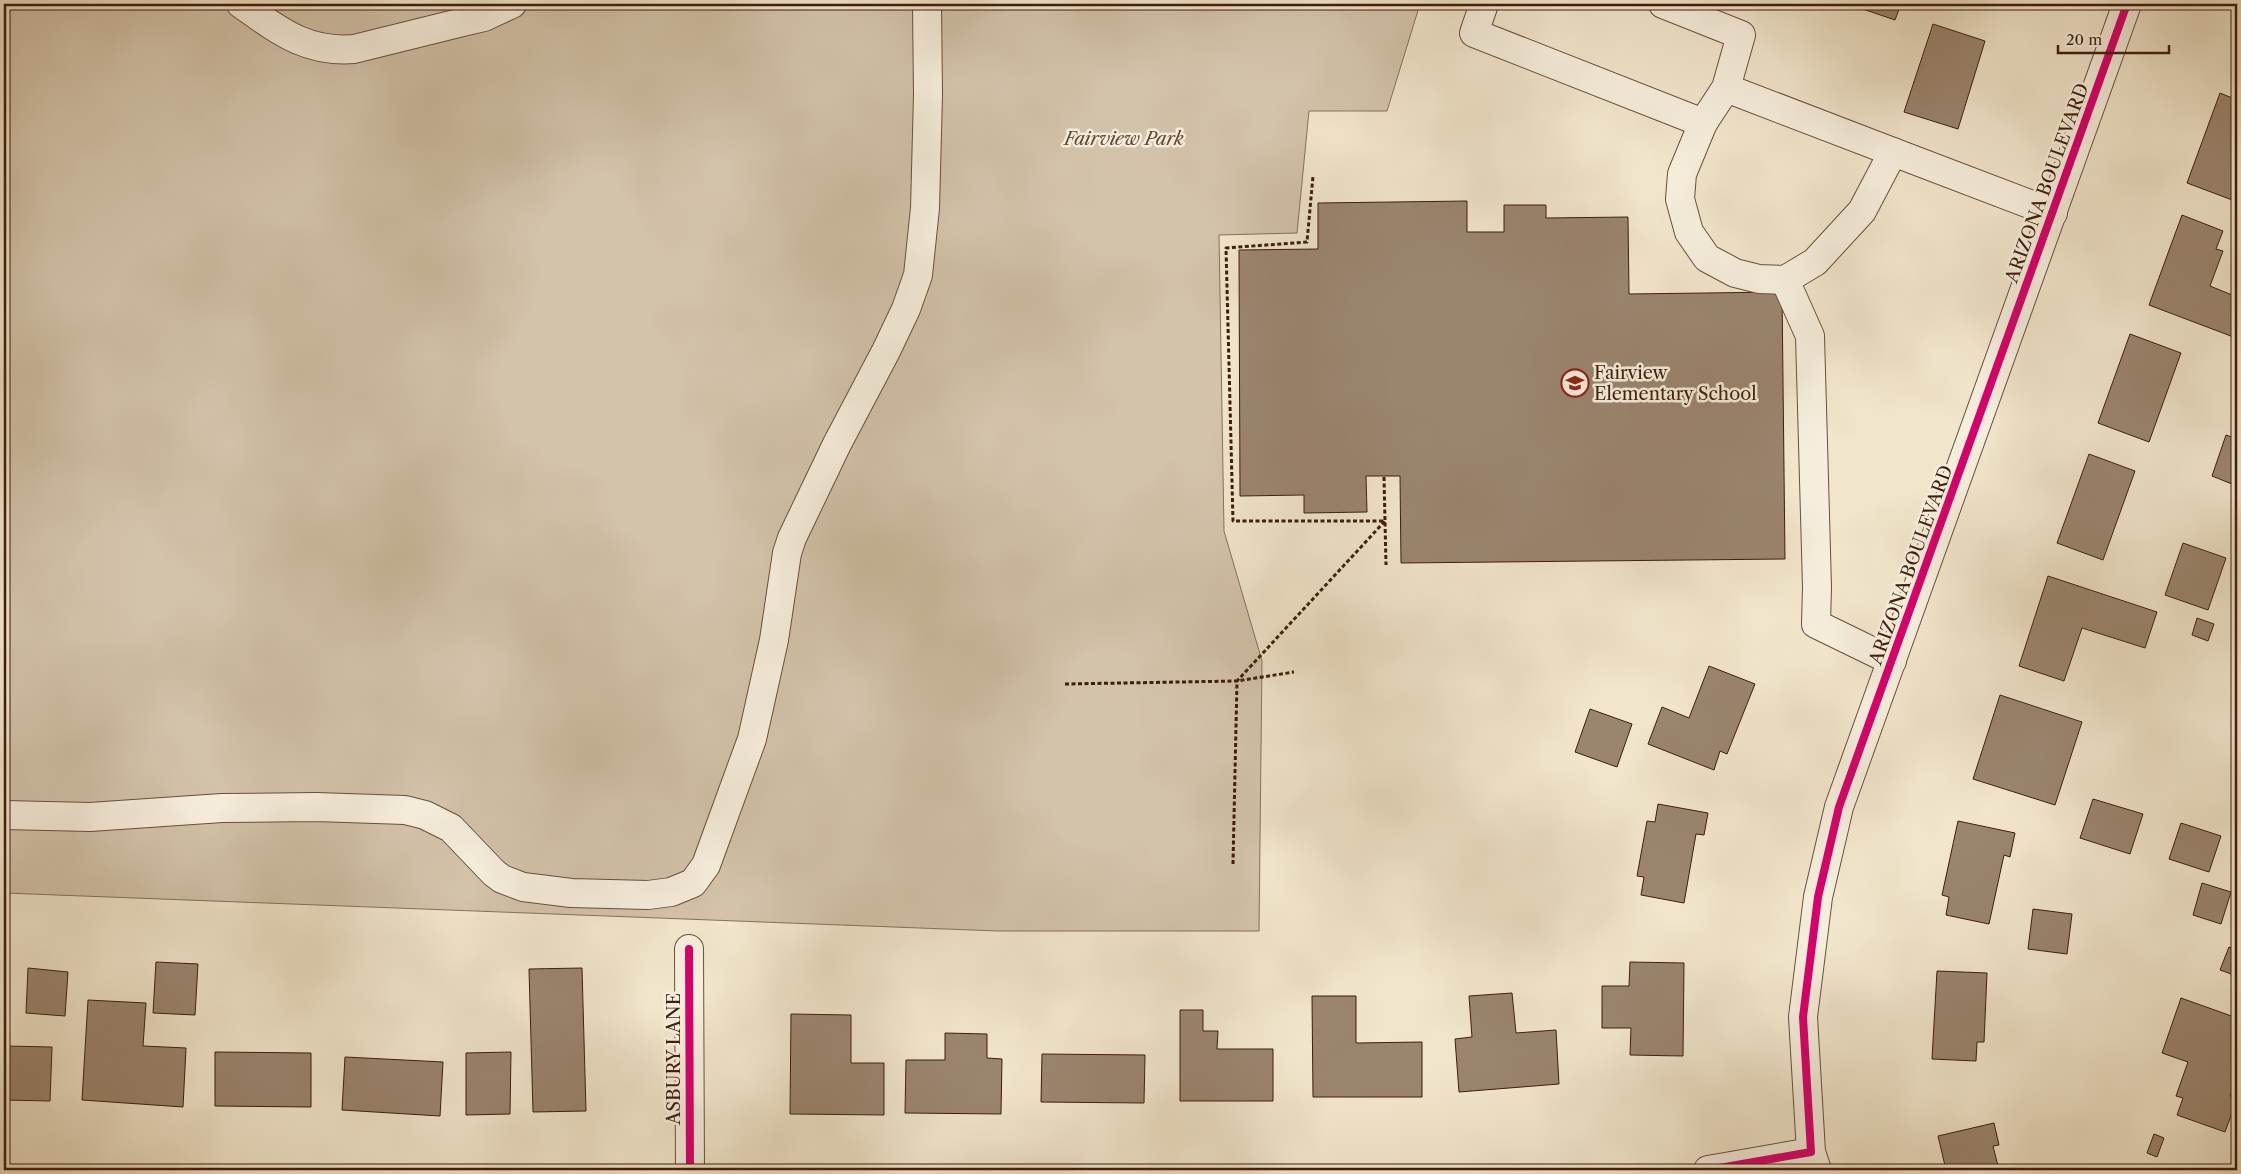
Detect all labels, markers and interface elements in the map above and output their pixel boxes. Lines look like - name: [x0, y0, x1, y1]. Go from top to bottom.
- scale bar: [2058, 22, 2170, 54]
- text: 20 m: [2066, 30, 2102, 49]
- street label: ARIZONA BOULEVARD: [2000, 80, 2093, 287]
- park label: Fairview Park: [1062, 128, 1184, 150]
- place label: Fairview Elementary School: [1594, 362, 1757, 405]
- school or university icon: Fairview Elementary School: [1560, 368, 1590, 398]
- street label: ARIZONA BOULEVARD: [1864, 462, 1957, 669]
- street label: ASBURY LANE: [663, 993, 685, 1126]

